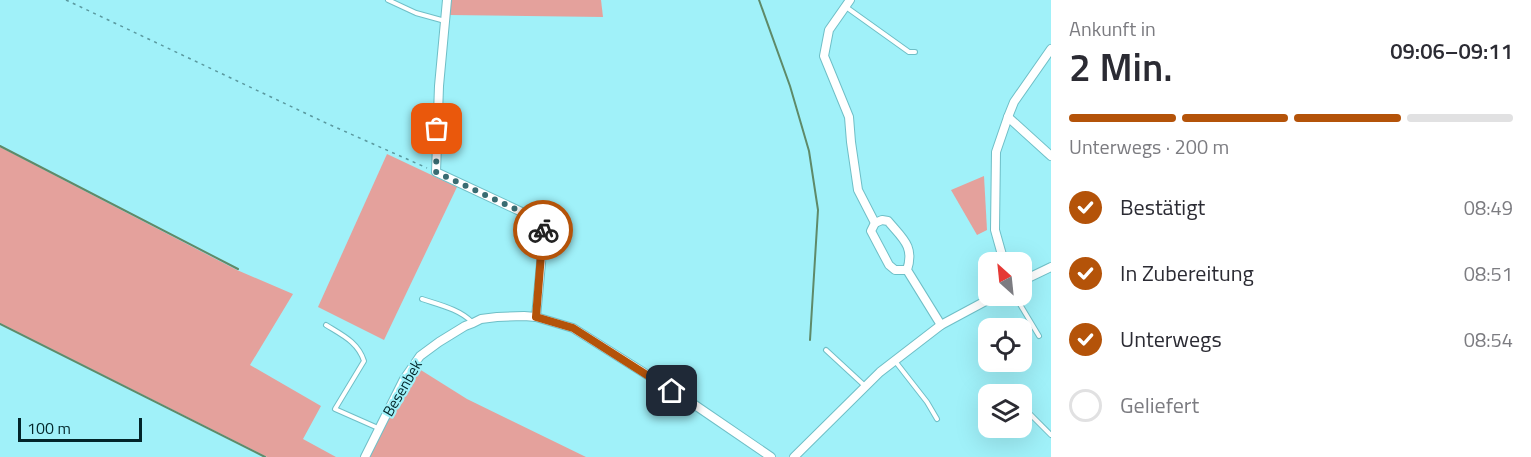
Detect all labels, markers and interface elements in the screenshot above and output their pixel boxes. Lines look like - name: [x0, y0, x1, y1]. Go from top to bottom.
- text: Ankunft in: [1069, 13, 1156, 44]
- text: 09:06–09:11: [1390, 34, 1513, 68]
- text: 2 Min.: [1069, 37, 1173, 96]
- pin: [411, 103, 462, 154]
- icon: bag: [420, 112, 453, 145]
- text: Unterwegs · 200 m: [1069, 131, 1229, 162]
- text: Bestätigt: [1120, 190, 1205, 224]
- icon: check: [1069, 191, 1102, 224]
- text: 08:49: [1464, 192, 1513, 223]
- courier: [513, 200, 573, 260]
- icon: bike: [527, 214, 560, 247]
- north arrow: [978, 252, 1032, 306]
- map controls: [978, 252, 1032, 438]
- text: In Zubereitung: [1120, 256, 1254, 290]
- icon: check: [1069, 257, 1102, 290]
- text: 08:51: [1464, 258, 1513, 289]
- button: locate: [978, 318, 1032, 372]
- text: Unterwegs: [1120, 322, 1222, 356]
- icon: check: [1069, 323, 1102, 356]
- text: 08:54: [1464, 324, 1513, 355]
- street label: Besenbek: [377, 355, 427, 421]
- pin: [646, 365, 697, 416]
- icon: home: [655, 374, 688, 407]
- button: layers: [978, 384, 1032, 438]
- text: Geliefert: [1120, 388, 1199, 422]
- scale bar: [18, 415, 142, 442]
- text: 100 m: [27, 416, 71, 440]

